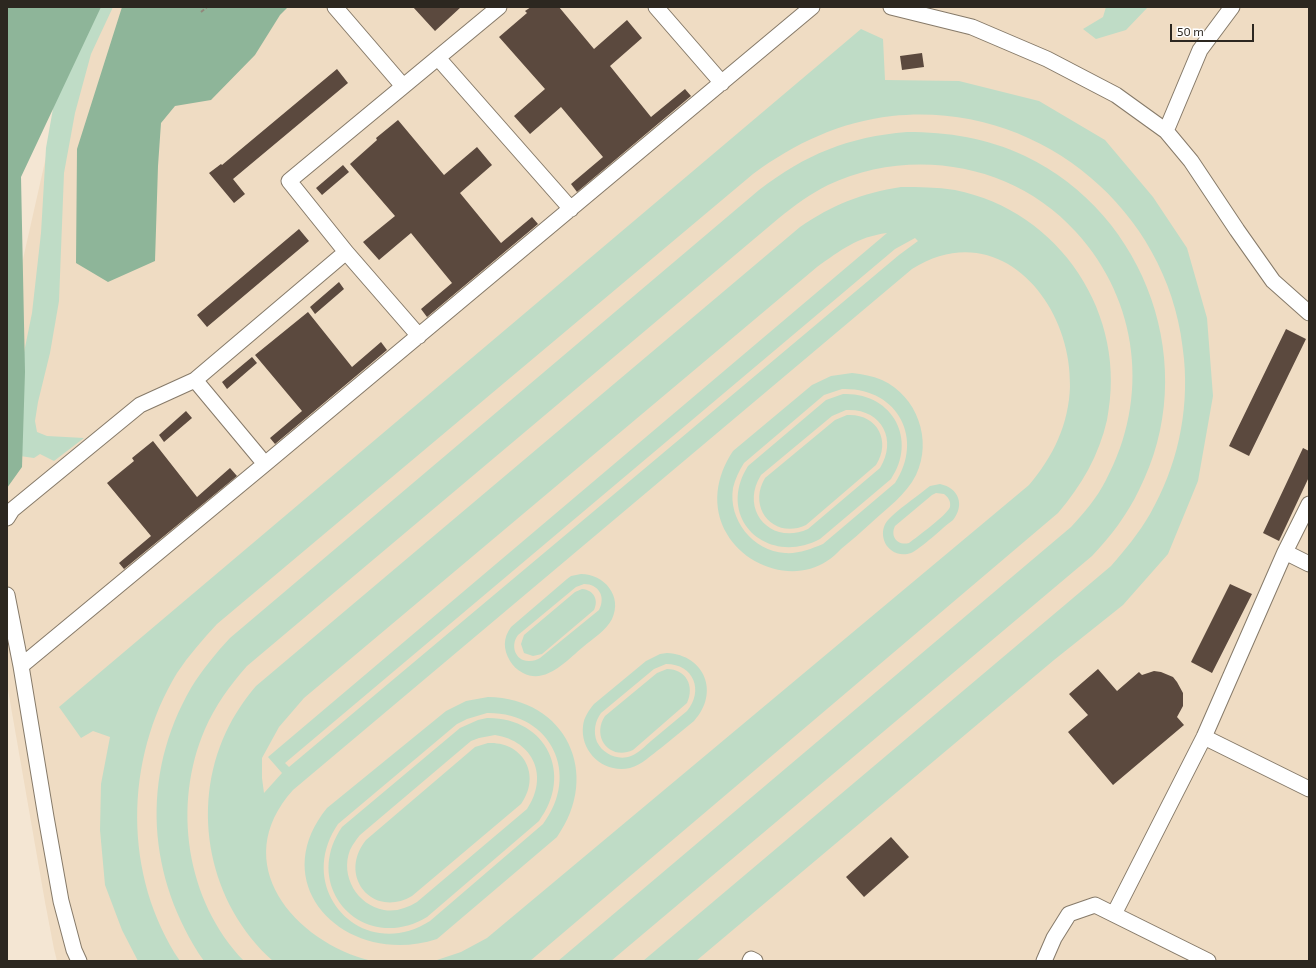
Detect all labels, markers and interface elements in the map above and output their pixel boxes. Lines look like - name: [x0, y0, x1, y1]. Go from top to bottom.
- scale bar: [1172, 16, 1256, 42]
- text: 50 m: [1177, 24, 1204, 38]

